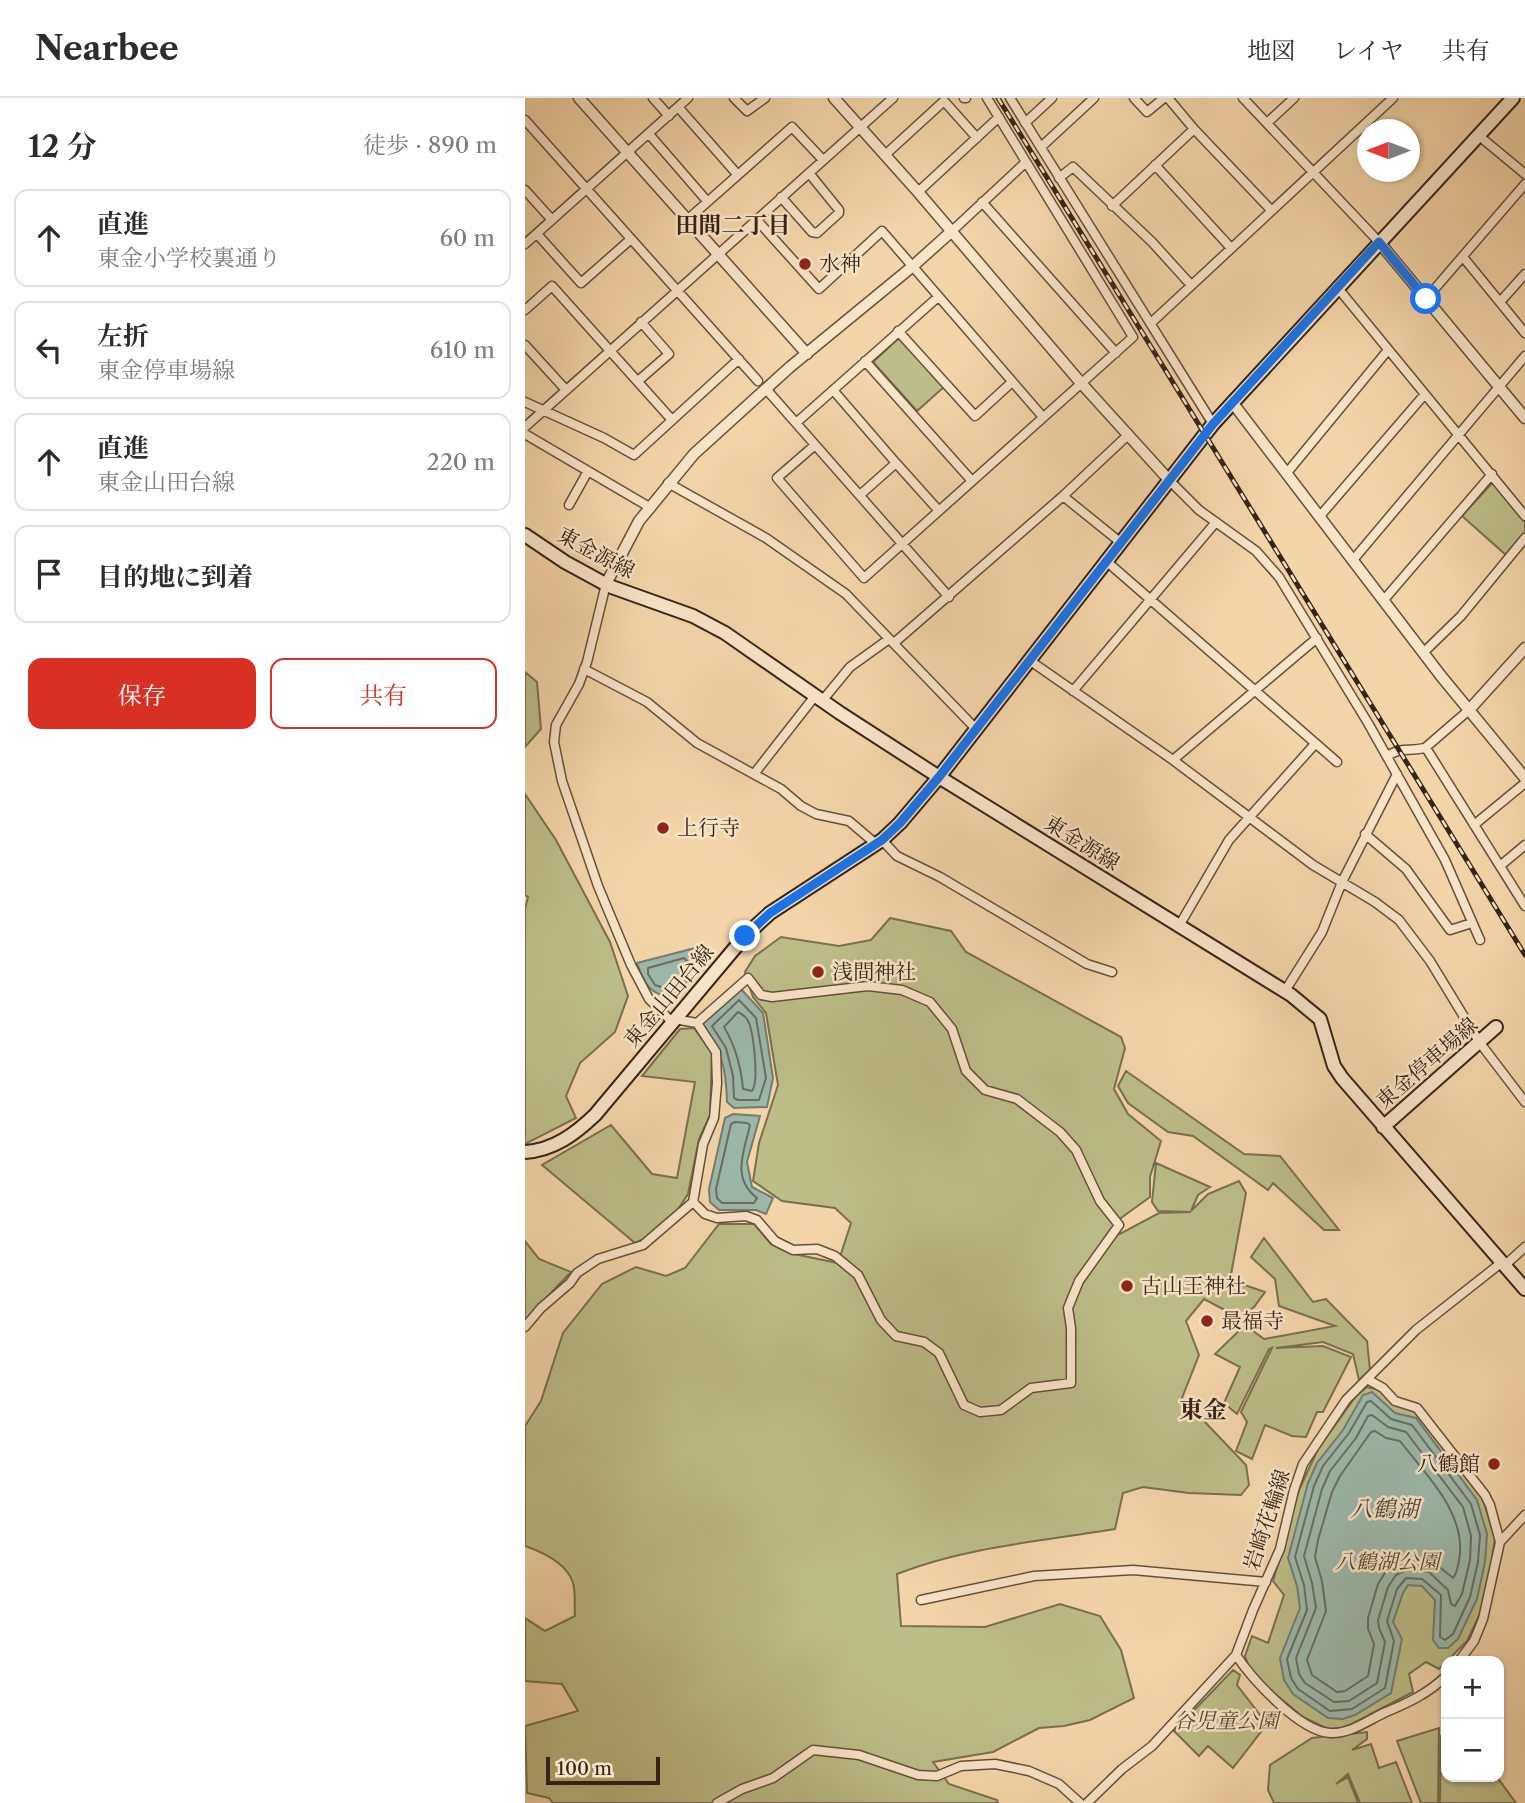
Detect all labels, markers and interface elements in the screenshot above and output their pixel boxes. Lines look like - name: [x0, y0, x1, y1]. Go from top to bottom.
- text: Nearbee: [35, 28, 179, 69]
- text: 地図: [1247, 36, 1295, 65]
- text: レイヤ: [1333, 36, 1404, 65]
- text: 共有: [1442, 36, 1490, 65]
- north arrow: [1357, 119, 1420, 182]
- text: 12 分: [28, 128, 97, 165]
- text: 徒歩 · 890 m: [363, 131, 497, 159]
- text: 直進: [97, 208, 149, 240]
- district label: 田間二丁目: [676, 211, 791, 239]
- icon: ahead: [30, 219, 68, 257]
- text: 60 m: [439, 224, 495, 252]
- text: 東金小学校裏通り: [97, 244, 281, 272]
- place label: 水神: [819, 251, 861, 276]
- marker: 水神: [797, 256, 813, 272]
- route start: [1410, 283, 1441, 314]
- text: 左折: [97, 320, 149, 352]
- icon: left: [30, 331, 68, 369]
- text: 610 m: [430, 336, 495, 364]
- text: 東金停車場線: [97, 356, 235, 384]
- text: 直進: [97, 432, 149, 464]
- icon: ahead: [30, 443, 68, 481]
- text: 220 m: [426, 448, 495, 476]
- text: 東金山田台線: [97, 468, 235, 496]
- street label: 東金源線: [553, 522, 639, 583]
- icon: arrive: [30, 555, 68, 593]
- text: 目的地に到着: [97, 561, 253, 593]
- button: 保存: [28, 658, 256, 729]
- button: 共有: [270, 658, 497, 729]
- street label: 東金源線: [1040, 810, 1125, 875]
- place label: 上行寺: [677, 815, 740, 840]
- marker: 上行寺: [655, 820, 671, 836]
- route end: [729, 920, 760, 951]
- street label: 東金山田台線: [619, 939, 719, 1052]
- place label: 浅間神社: [832, 959, 916, 984]
- marker: 浅間神社: [810, 964, 826, 980]
- street label: 東金停車場線: [1371, 1012, 1482, 1113]
- place label: 古山王神社: [1141, 1273, 1246, 1298]
- marker: 古山王神社: [1119, 1278, 1135, 1294]
- place label: 最福寺: [1221, 1308, 1284, 1333]
- marker: 最福寺: [1199, 1313, 1215, 1329]
- district label: 東金: [1179, 1395, 1227, 1424]
- place label: 八鶴館: [1417, 1451, 1480, 1476]
- marker: 八鶴館: [1486, 1456, 1502, 1472]
- street label: 岩崎花輪線: [1238, 1466, 1295, 1574]
- water label: 八鶴湖: [1350, 1495, 1423, 1523]
- park label: 八鶴湖公園: [1335, 1549, 1442, 1574]
- map controls: [1441, 1656, 1504, 1782]
- button: +: [1441, 1656, 1504, 1719]
- park label: 谷児童公園: [1174, 1708, 1281, 1733]
- button: −: [1441, 1719, 1504, 1782]
- scale bar: [546, 1754, 660, 1786]
- text: 100 m: [557, 1757, 612, 1780]

